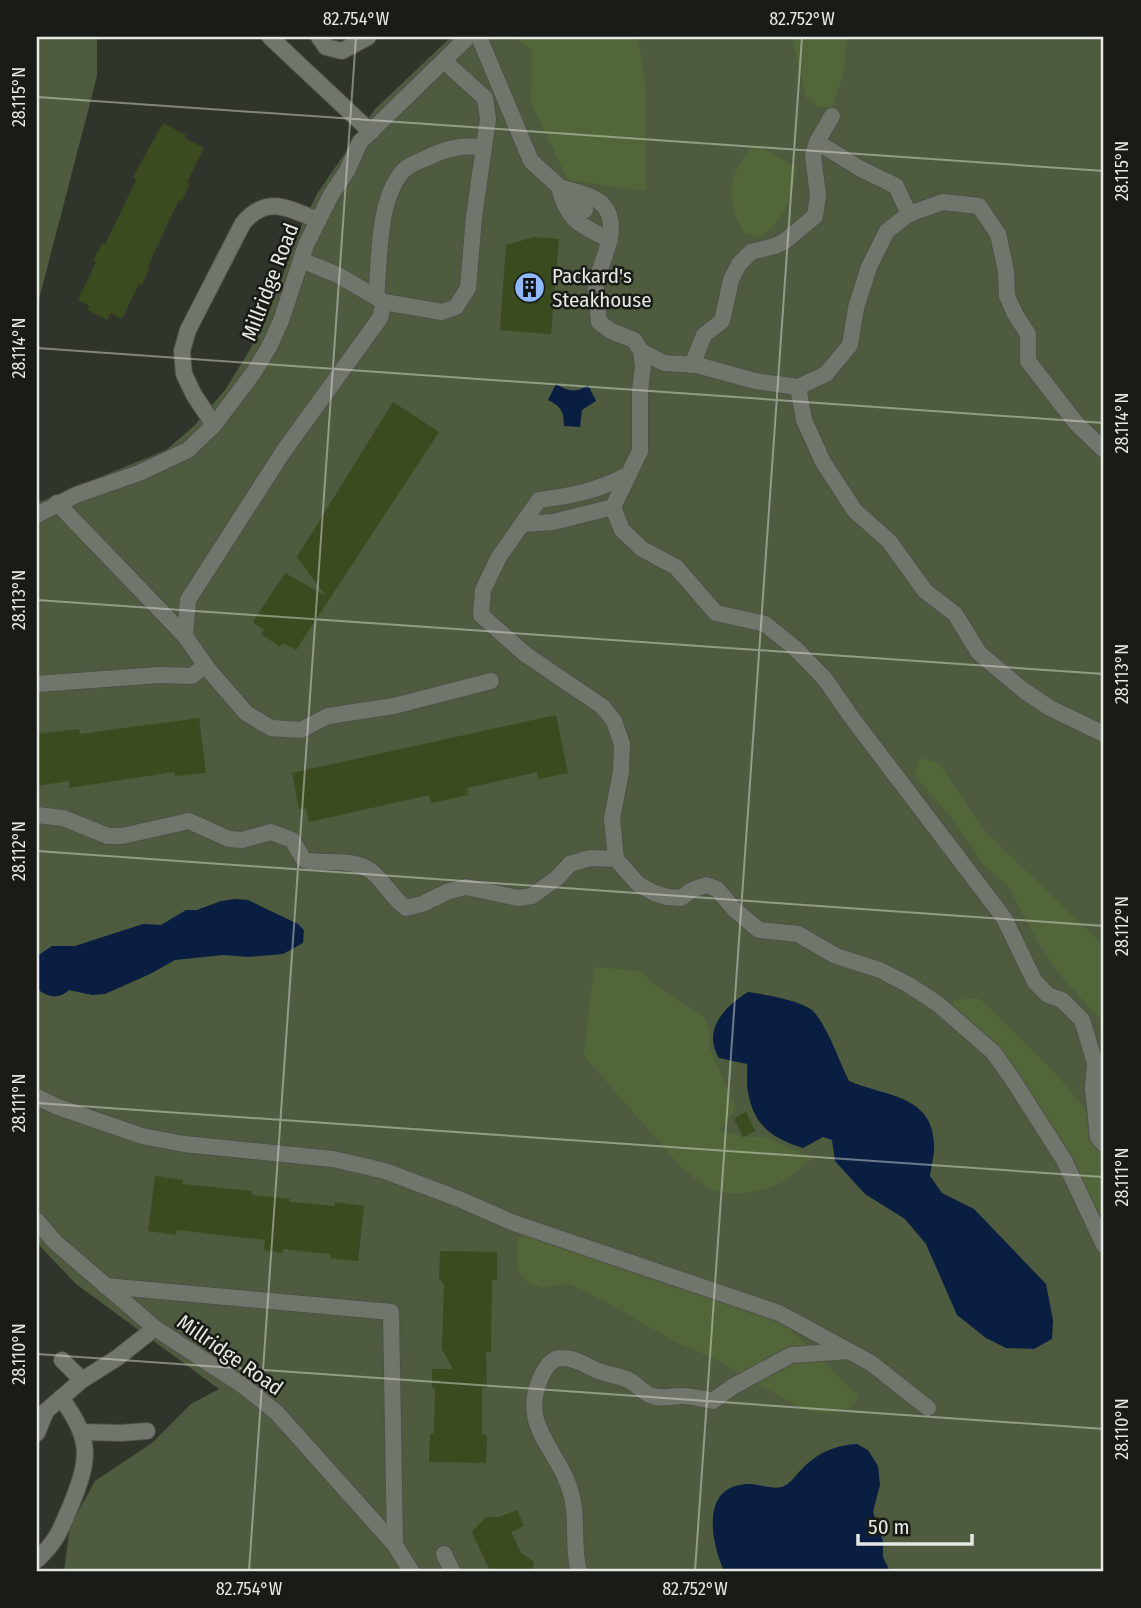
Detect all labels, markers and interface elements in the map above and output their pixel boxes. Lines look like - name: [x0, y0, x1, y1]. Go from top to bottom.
- text: 82.754°W: [323, 8, 390, 30]
- text: 82.752°W: [769, 8, 835, 30]
- text: 28.115°N: [8, 67, 30, 127]
- text: 28.115°N: [1111, 141, 1133, 201]
- street label: Millridge Road: [236, 220, 304, 344]
- place label: Packard's Steakhouse: [552, 263, 652, 313]
- building icon: Packard's Steakhouse: [512, 271, 546, 305]
- text: 28.114°N: [8, 318, 30, 378]
- text: 28.114°N: [1111, 393, 1133, 453]
- text: 28.113°N: [8, 570, 30, 630]
- text: 28.113°N: [1111, 644, 1133, 704]
- text: 28.112°N: [8, 821, 30, 881]
- text: 28.112°N: [1111, 896, 1133, 956]
- text: 28.111°N: [8, 1074, 30, 1132]
- text: 28.111°N: [1111, 1148, 1133, 1206]
- street label: Millridge Road: [172, 1309, 288, 1401]
- text: 28.110°N: [8, 1323, 30, 1385]
- text: 28.110°N: [1111, 1398, 1133, 1460]
- scale bar: [858, 1503, 971, 1547]
- text: 50 m: [868, 1514, 910, 1540]
- text: 82.754°W: [216, 1578, 283, 1600]
- text: 82.752°W: [662, 1578, 728, 1600]

